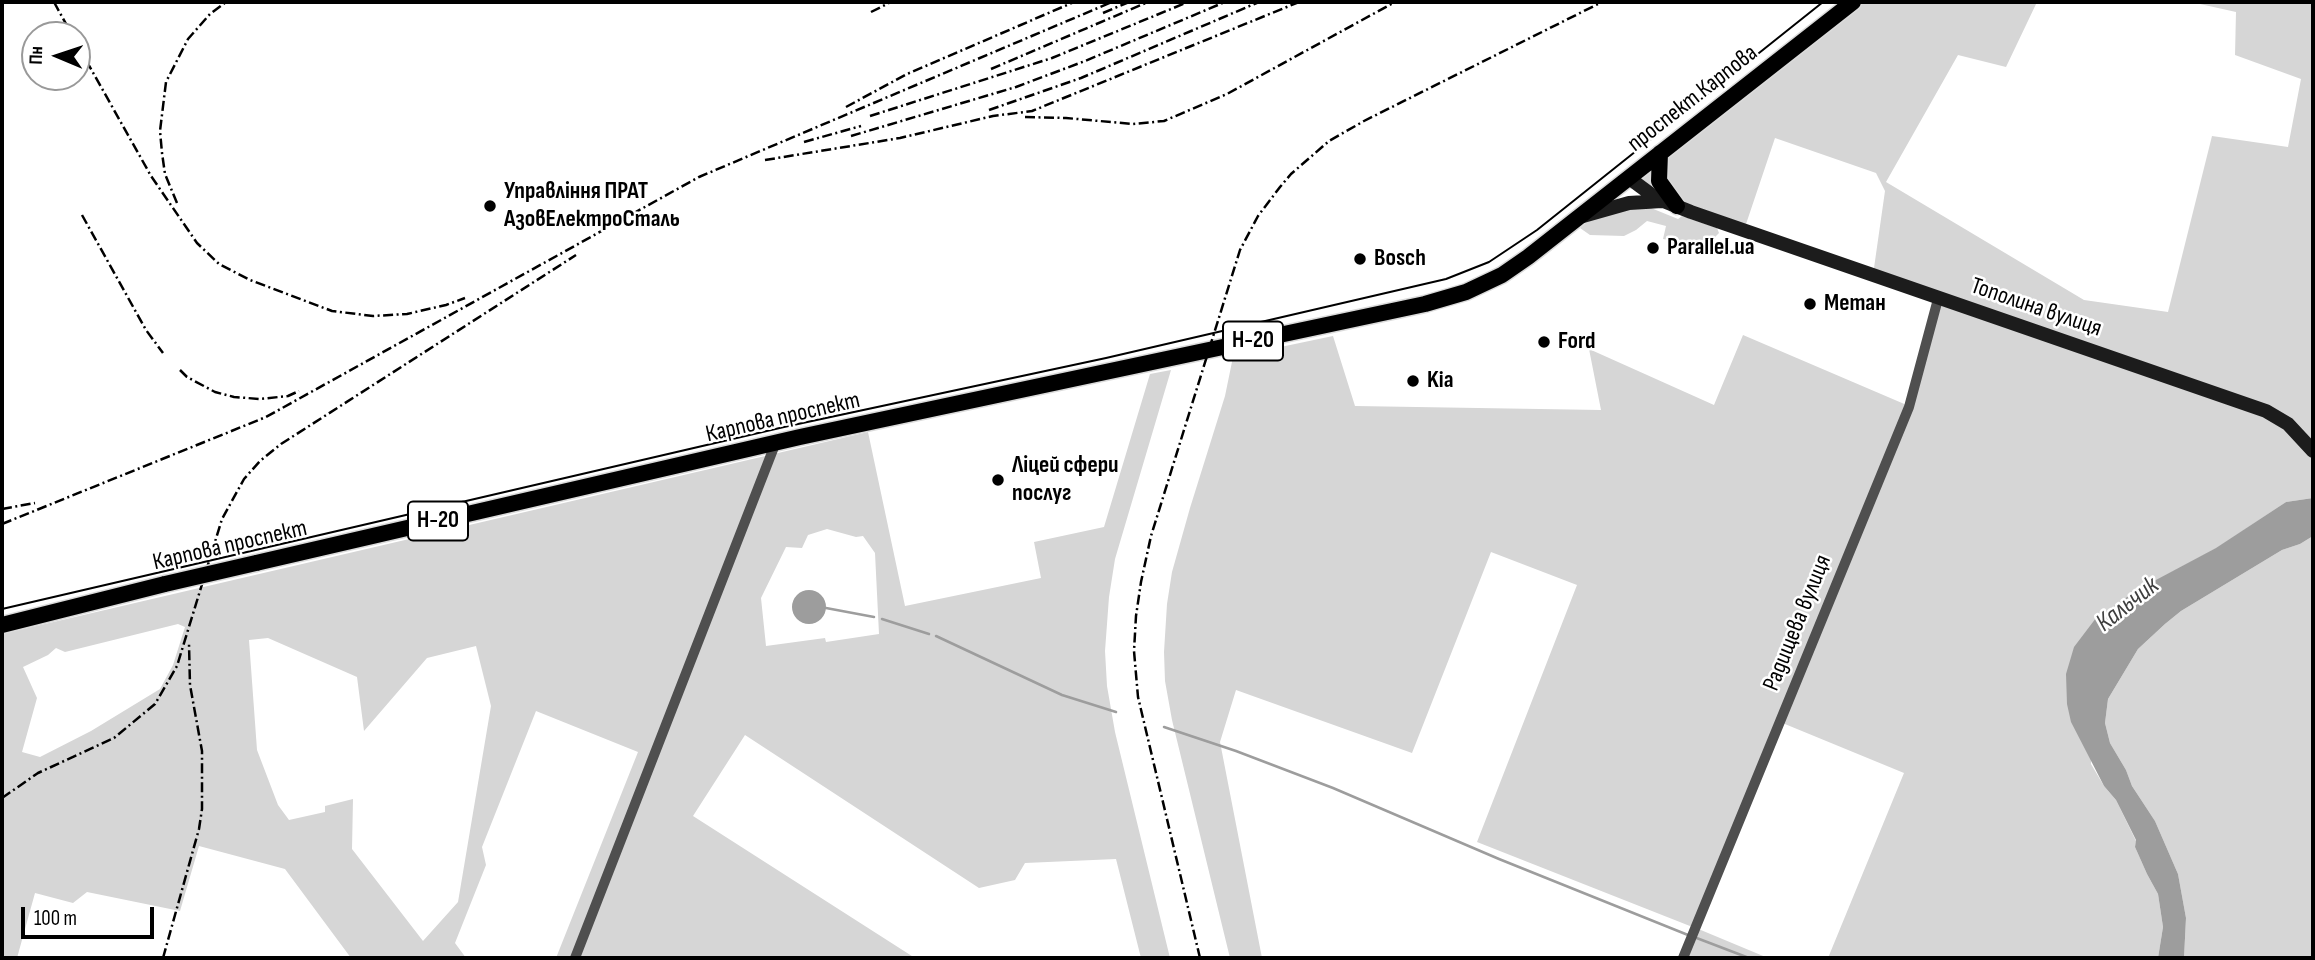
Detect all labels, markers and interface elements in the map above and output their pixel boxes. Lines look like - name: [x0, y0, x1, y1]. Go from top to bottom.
- north arrow: [21, 21, 91, 91]
- street label: проспект Карпова: [1622, 39, 1764, 159]
- text: Пн: [25, 46, 48, 65]
- place label: Управління ПРАТ АзовЕлектроСталь: [504, 178, 680, 234]
- marker: Управління ПРАТ АзовЕлектроСталь: [482, 198, 498, 214]
- place label: Parallel.ua: [1667, 234, 1755, 262]
- marker: Parallel.ua: [1645, 240, 1661, 256]
- place label: Bosch: [1374, 245, 1426, 273]
- marker: Bosch: [1352, 251, 1368, 267]
- street label: Тополина вулиця: [1967, 272, 2105, 344]
- place label: Метан: [1824, 290, 1886, 318]
- marker: Метан: [1802, 296, 1818, 312]
- road number: Н-20: [1223, 322, 1283, 360]
- place label: Ford: [1558, 328, 1596, 356]
- marker: Ford: [1536, 334, 1552, 350]
- place label: Kia: [1427, 367, 1454, 395]
- marker: Kia: [1405, 373, 1421, 389]
- street label: Карпова проспект: [703, 386, 863, 450]
- place label: Ліцей сфери послуг: [1012, 452, 1119, 508]
- marker: Ліцей сфери послуг: [990, 472, 1006, 488]
- road number: Н-20: [408, 502, 468, 540]
- street label: Карпова проспект: [150, 514, 310, 578]
- street label: Радищева вулиця: [1758, 551, 1838, 695]
- water label: Кальчик: [2090, 571, 2166, 639]
- scale bar: [24, 894, 158, 938]
- text: 100 m: [34, 906, 77, 931]

